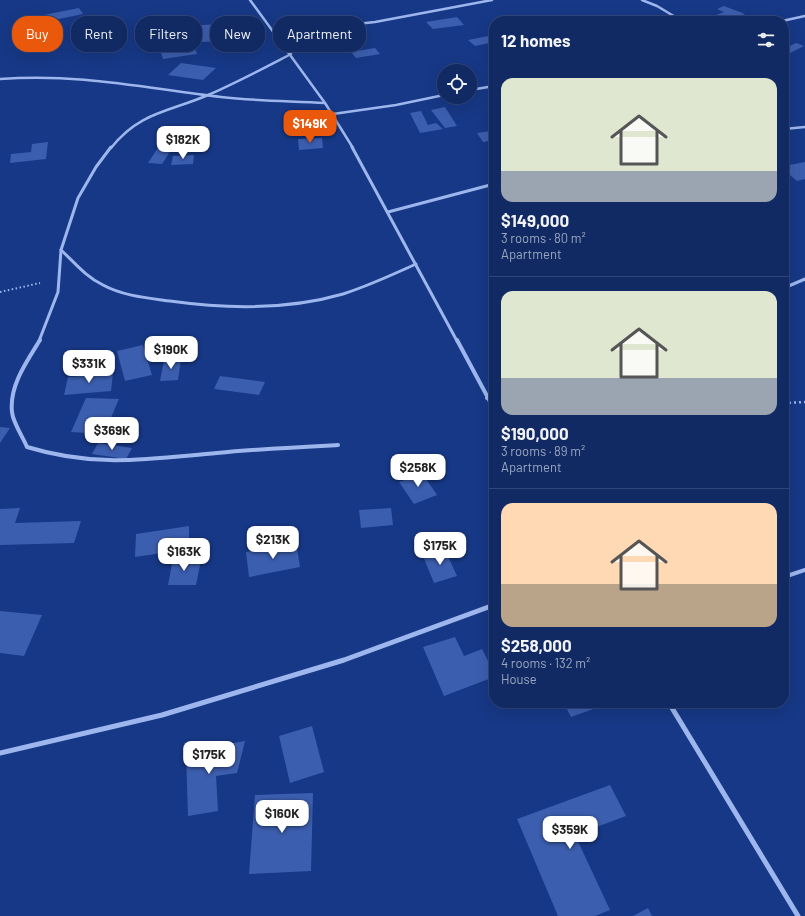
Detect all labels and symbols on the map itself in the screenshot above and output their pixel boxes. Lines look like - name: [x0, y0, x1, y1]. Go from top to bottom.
- pin: $149K: [282, 110, 338, 144]
- pin: $182K: [155, 126, 211, 160]
- pin: $190K: [143, 336, 199, 370]
- pin: $331K: [61, 350, 117, 384]
- pin: $369K: [84, 417, 140, 451]
- pin: $258K: [390, 454, 446, 488]
- pin: $213K: [245, 526, 301, 560]
- pin: $175K: [412, 532, 468, 566]
- pin: $163K: [156, 538, 212, 572]
- pin: $175K: [181, 741, 237, 775]
- pin: $160K: [254, 800, 310, 834]
- pin: $359K: [542, 816, 598, 850]

